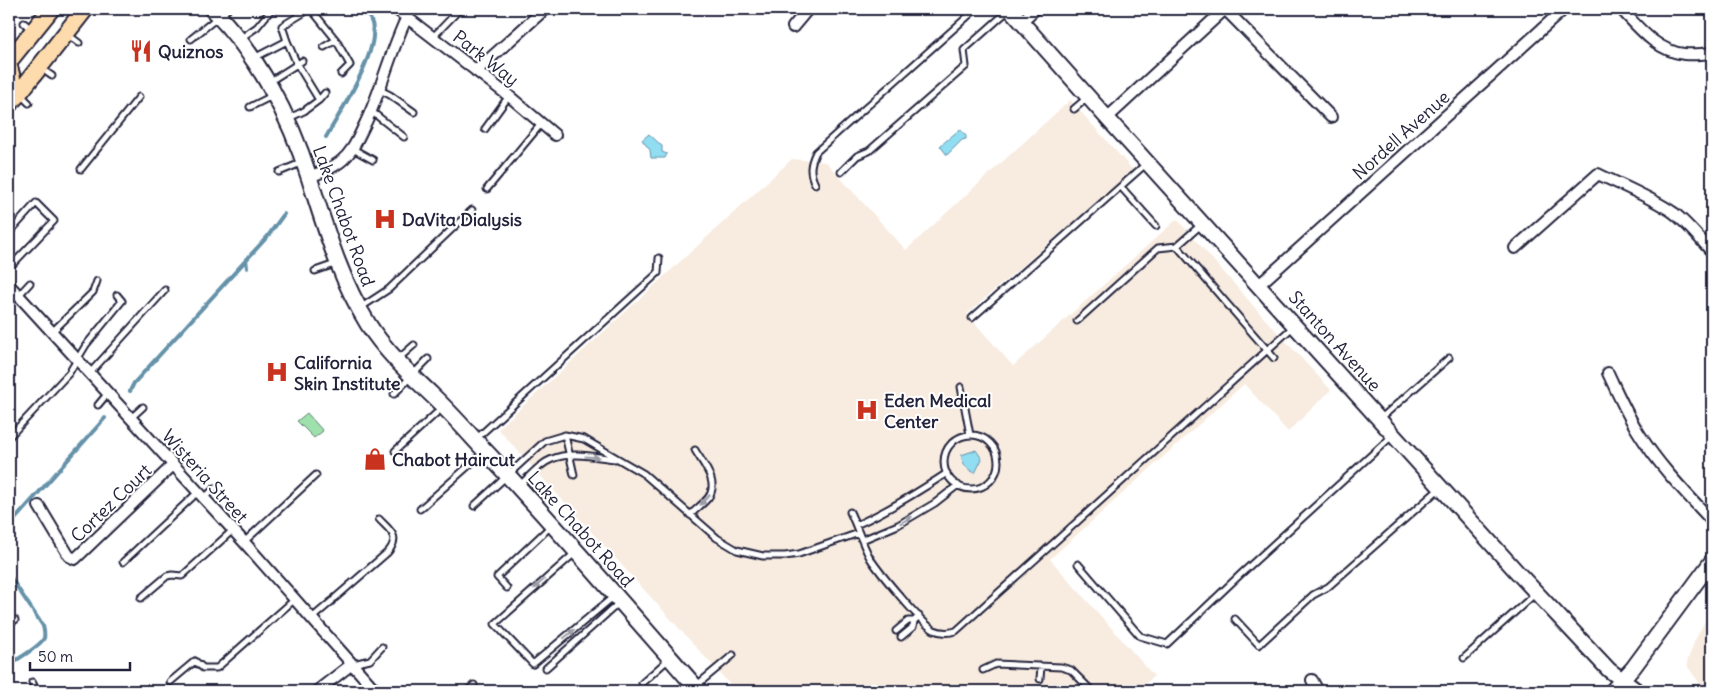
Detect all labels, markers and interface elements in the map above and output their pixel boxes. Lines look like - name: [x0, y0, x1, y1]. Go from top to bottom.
- street label: Park Way: [448, 25, 524, 91]
- restaurant icon: Quiznos: [128, 38, 154, 64]
- place label: Quiznos: [158, 40, 223, 63]
- street label: Nordell Avenue: [1348, 85, 1454, 185]
- street label: Lake Chabot Road: [308, 143, 380, 290]
- hospital icon: DaVita Dialysis: [372, 206, 398, 232]
- place label: DaVita Dialysis: [402, 208, 522, 231]
- street label: Stanton Avenue: [1284, 286, 1386, 396]
- place label: California Skin Institute: [294, 351, 401, 395]
- hospital icon: California Skin Institute: [264, 359, 290, 385]
- place label: Eden Medical Center: [884, 389, 991, 433]
- hospital icon: Eden Medical Center: [854, 397, 880, 423]
- street label: Wisteria Street: [157, 424, 253, 528]
- shop icon: Chabot Haircut: [362, 446, 388, 472]
- place label: Chabot Haircut: [392, 448, 516, 471]
- one-way arrow: [584, 453, 600, 461]
- street label: Cortez Court: [66, 459, 156, 547]
- street label: Lake Chabot Road: [523, 466, 639, 592]
- one-way arrow: [699, 493, 711, 505]
- one-way arrow: [900, 515, 913, 524]
- one-way arrow: [533, 578, 546, 589]
- one-way arrow: [562, 629, 575, 640]
- scale bar: [30, 640, 130, 672]
- text: 50 m: [38, 647, 73, 666]

